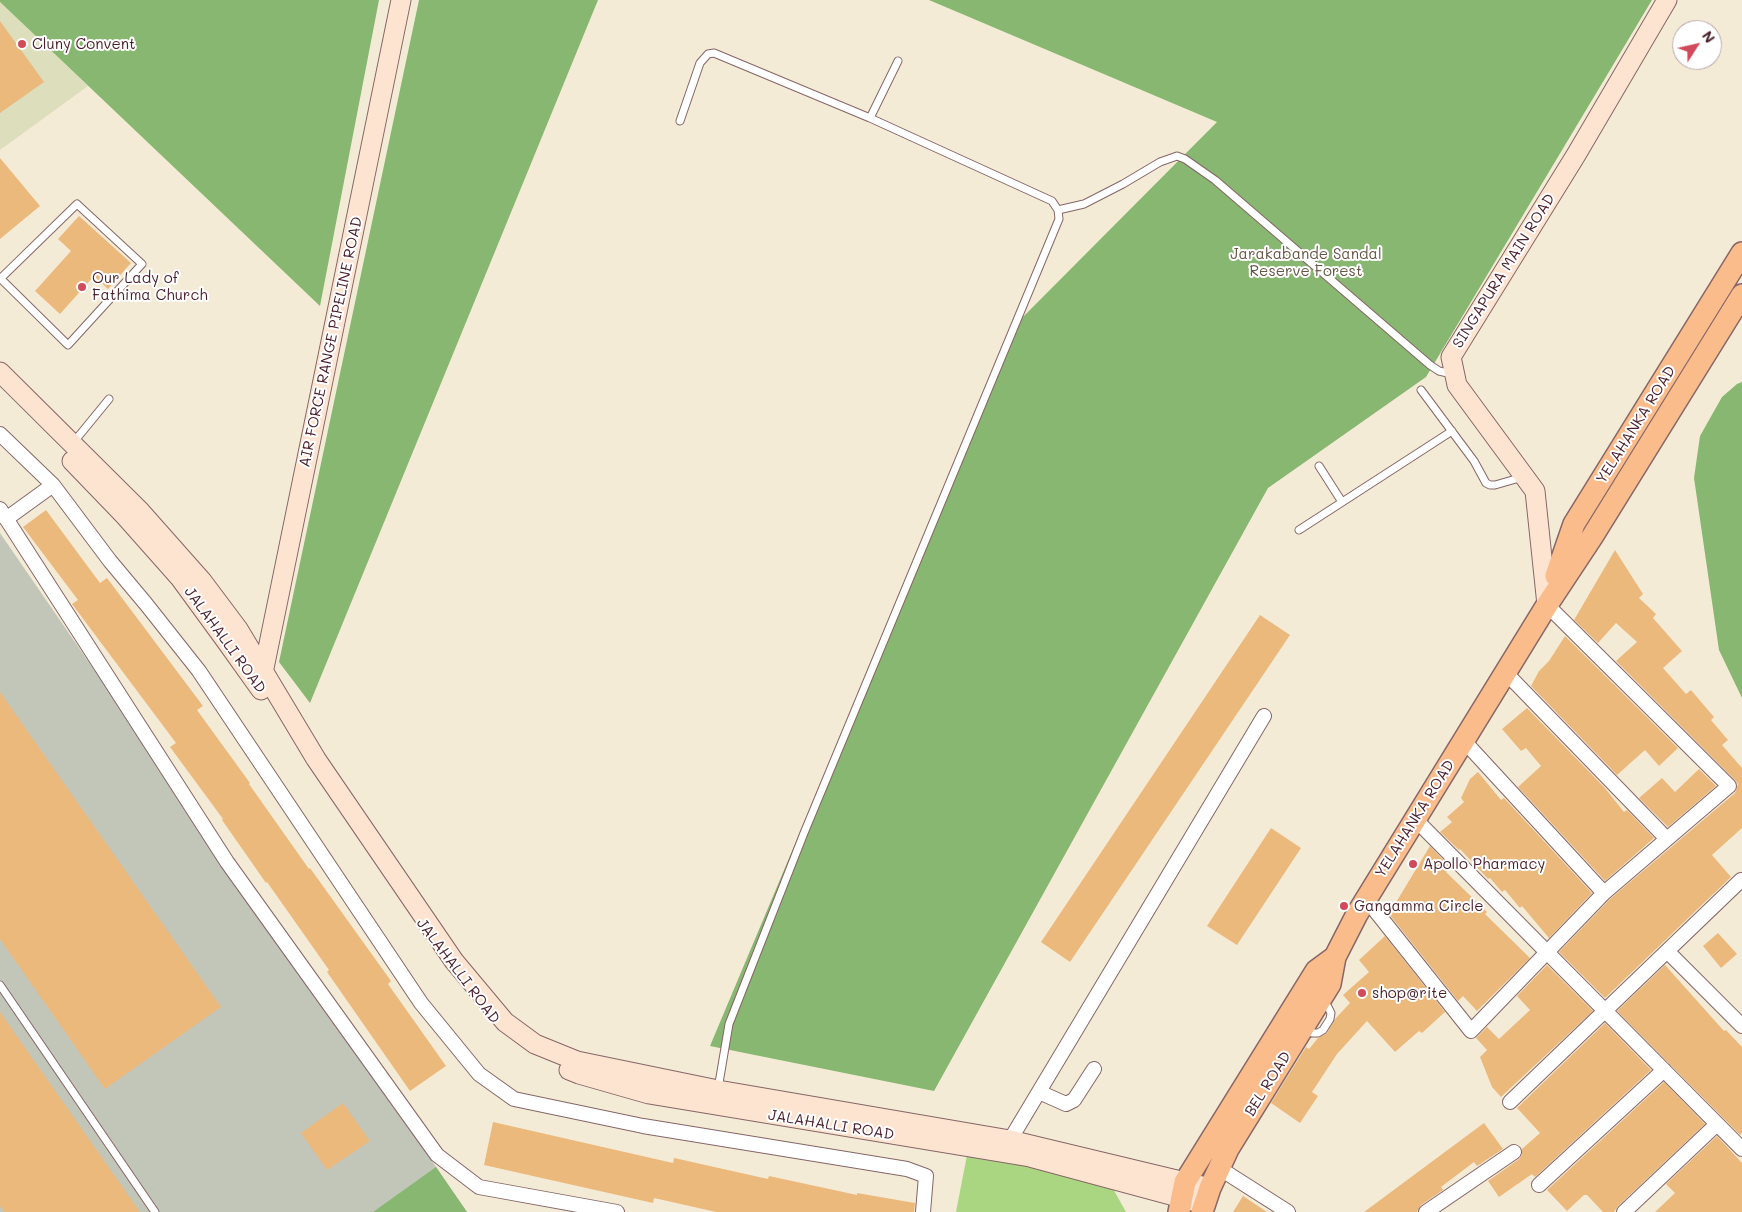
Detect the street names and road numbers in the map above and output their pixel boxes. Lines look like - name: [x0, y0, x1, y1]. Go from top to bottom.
- street label: SINGAPURA MAIN ROAD: [1449, 191, 1559, 351]
- street label: AIR FORCE RANGE PIPELINE ROAD: [296, 215, 366, 469]
- street label: YELAHANKA ROAD: [1593, 363, 1679, 487]
- street label: JALAHALLI ROAD: [180, 583, 270, 697]
- street label: YELAHANKA ROAD: [1372, 757, 1458, 881]
- street label: JALAHALLI ROAD: [413, 915, 503, 1027]
- street label: BEL ROAD: [1241, 1048, 1295, 1120]
- street label: JALAHALLI ROAD: [767, 1106, 895, 1144]

